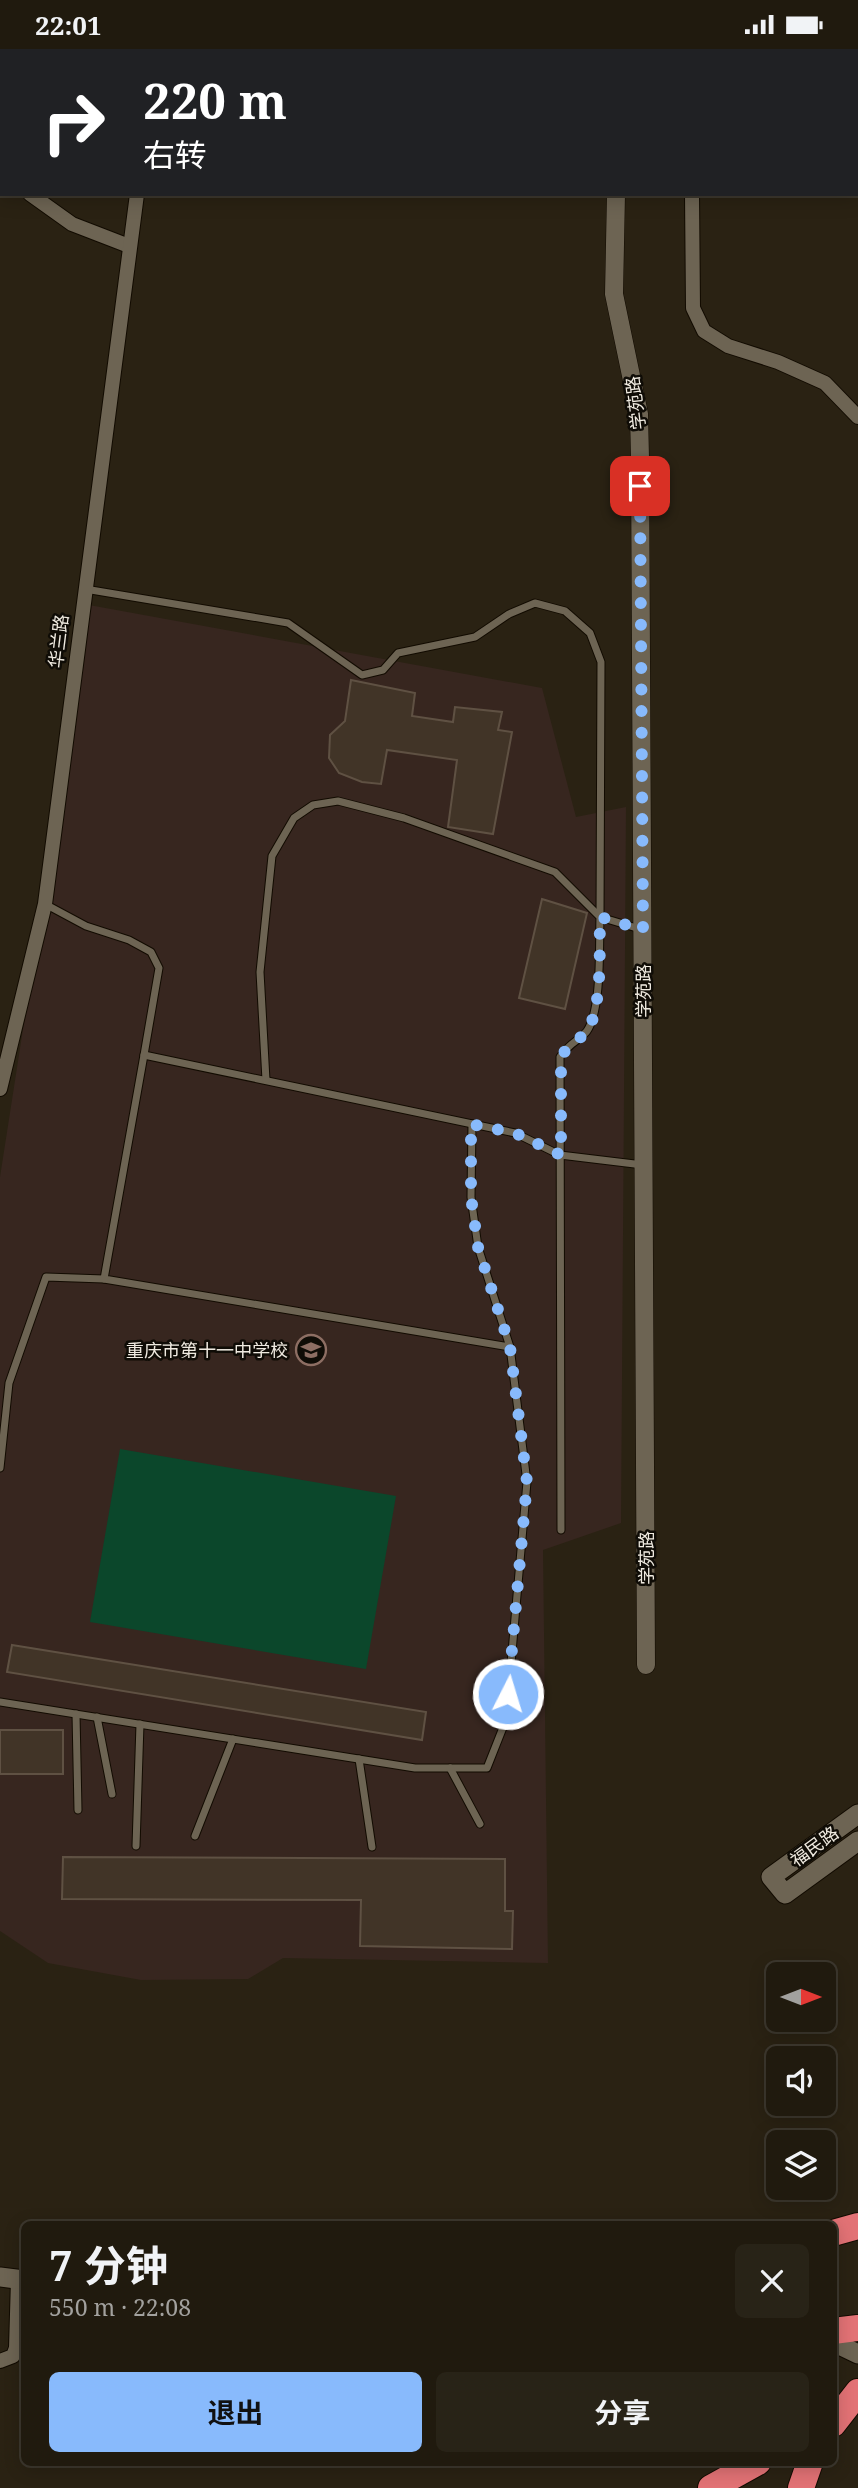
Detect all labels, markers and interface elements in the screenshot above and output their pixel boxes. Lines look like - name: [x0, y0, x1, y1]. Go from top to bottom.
- text: 22:01: [35, 7, 102, 43]
- text: 220 m: [143, 67, 287, 133]
- icon: right: [28, 77, 119, 168]
- text: 右转: [143, 133, 207, 176]
- street label: 学苑路: [620, 375, 650, 431]
- pin: [610, 456, 670, 516]
- icon: arrive: [621, 467, 659, 505]
- street label: 华兰路: [43, 613, 73, 669]
- street label: 学苑路: [631, 964, 655, 1018]
- school or university icon: 重庆市第十一中学校: [294, 1333, 328, 1367]
- place label: 重庆市第十一中学校: [126, 1338, 288, 1362]
- street label: 学苑路: [634, 1531, 658, 1585]
- position arrow: [471, 1657, 545, 1731]
- street label: 福民路: [785, 1820, 843, 1872]
- north arrow: [766, 1962, 836, 2032]
- map controls: [766, 1962, 836, 2200]
- button: sound: [766, 2046, 836, 2116]
- button: layers: [766, 2130, 836, 2200]
- text: 7 分钟: [49, 2236, 168, 2293]
- button: close: [735, 2244, 809, 2318]
- text: 550 m · 22:08: [49, 2291, 191, 2323]
- button: 退出: [49, 2372, 422, 2452]
- button: 分享: [436, 2372, 809, 2452]

